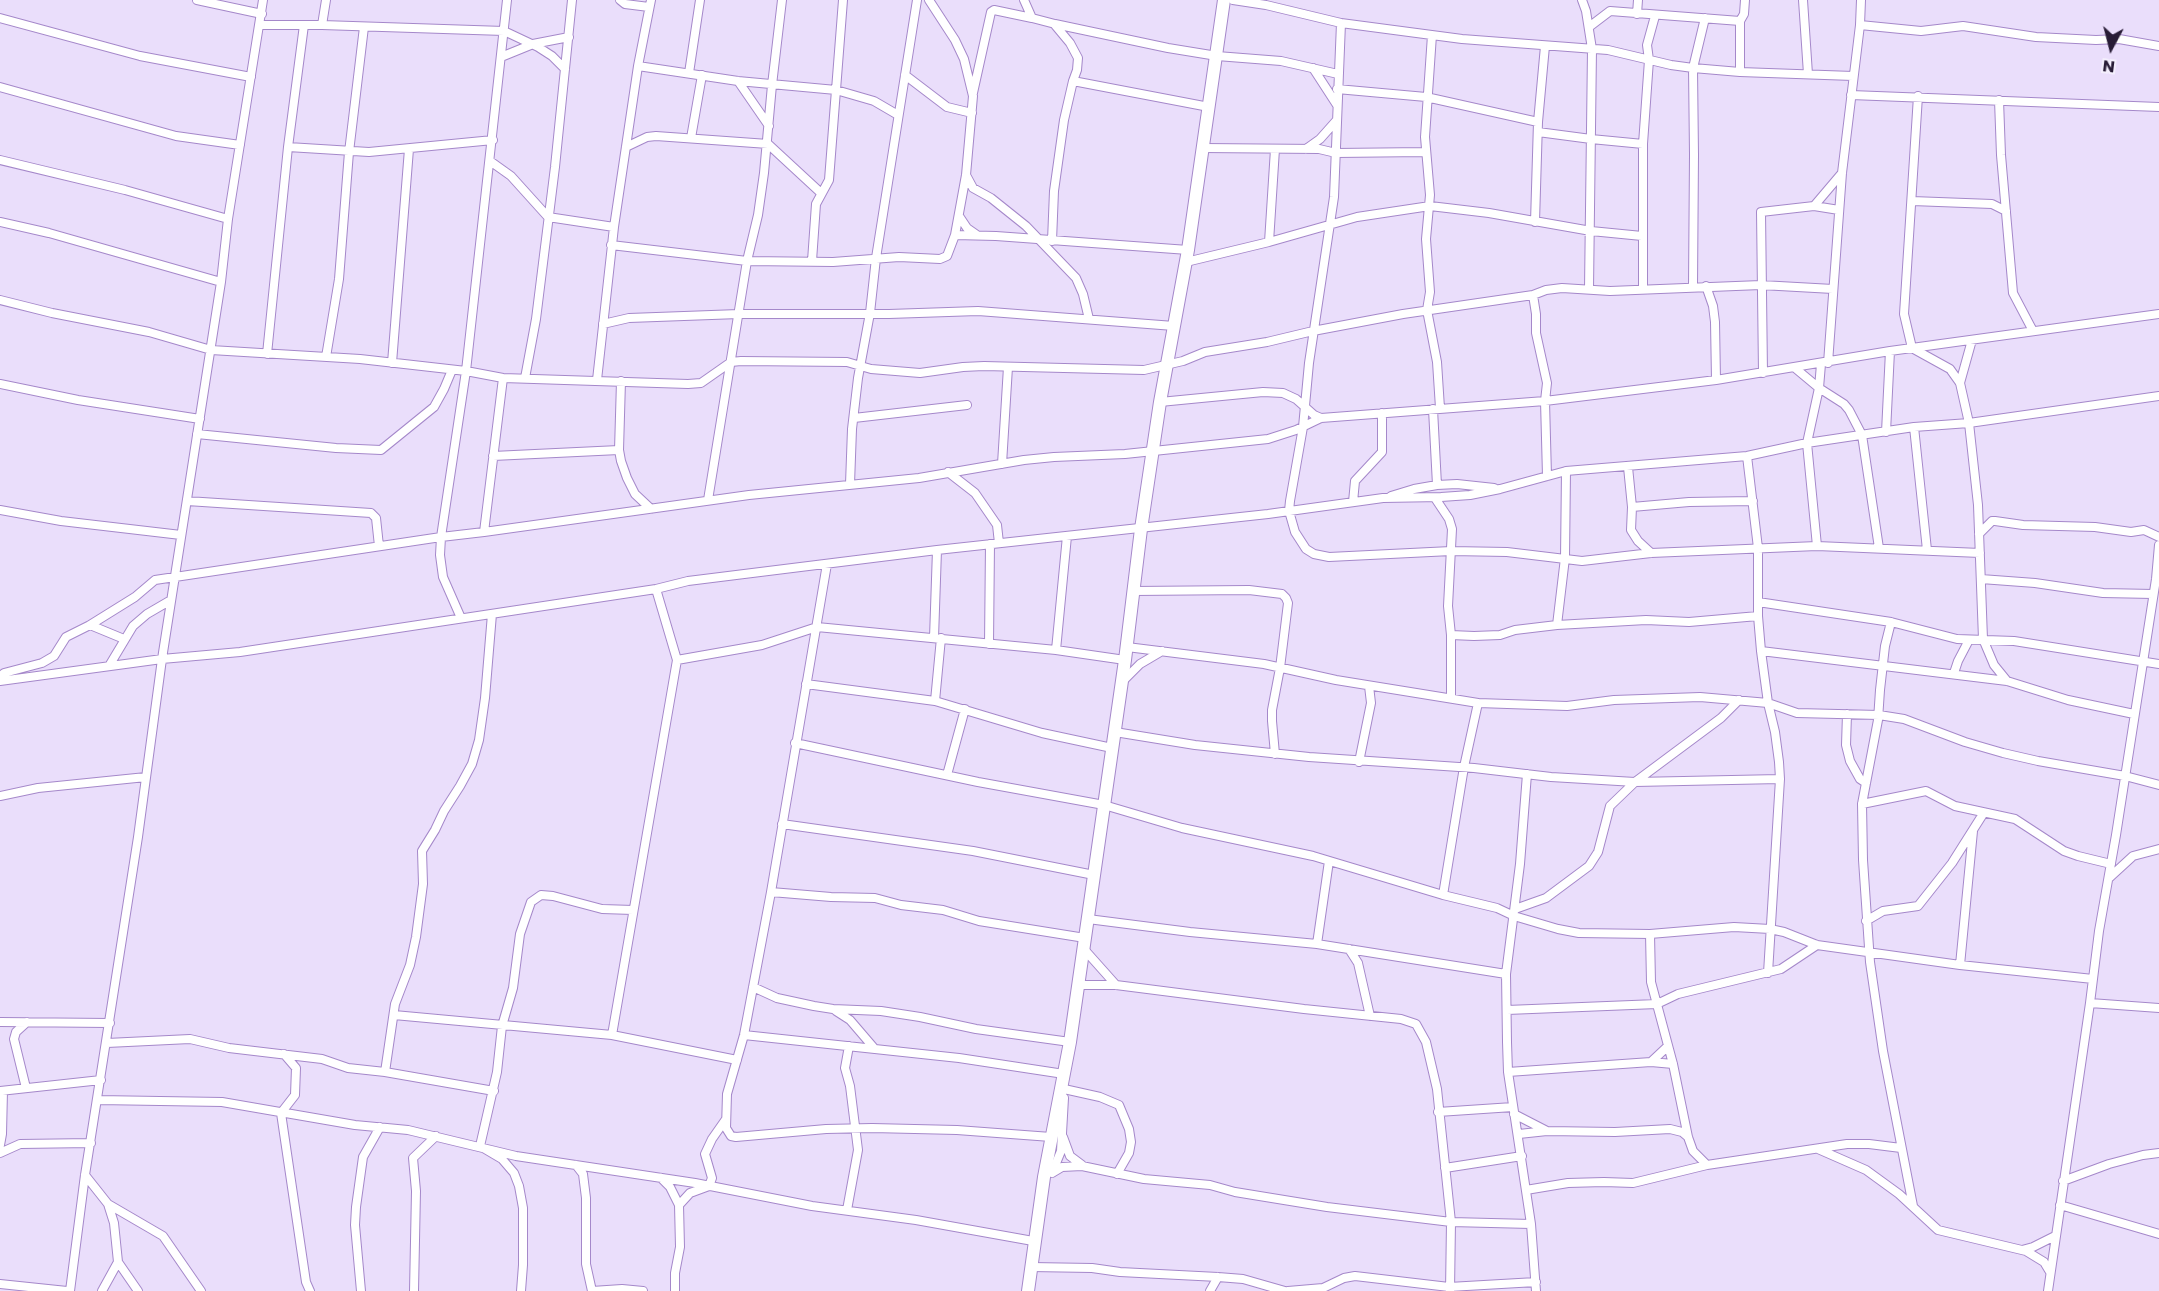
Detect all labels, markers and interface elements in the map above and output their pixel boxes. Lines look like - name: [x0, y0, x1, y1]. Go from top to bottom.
- north arrow: [2081, 18, 2141, 78]
- text: N: [2101, 54, 2116, 79]

